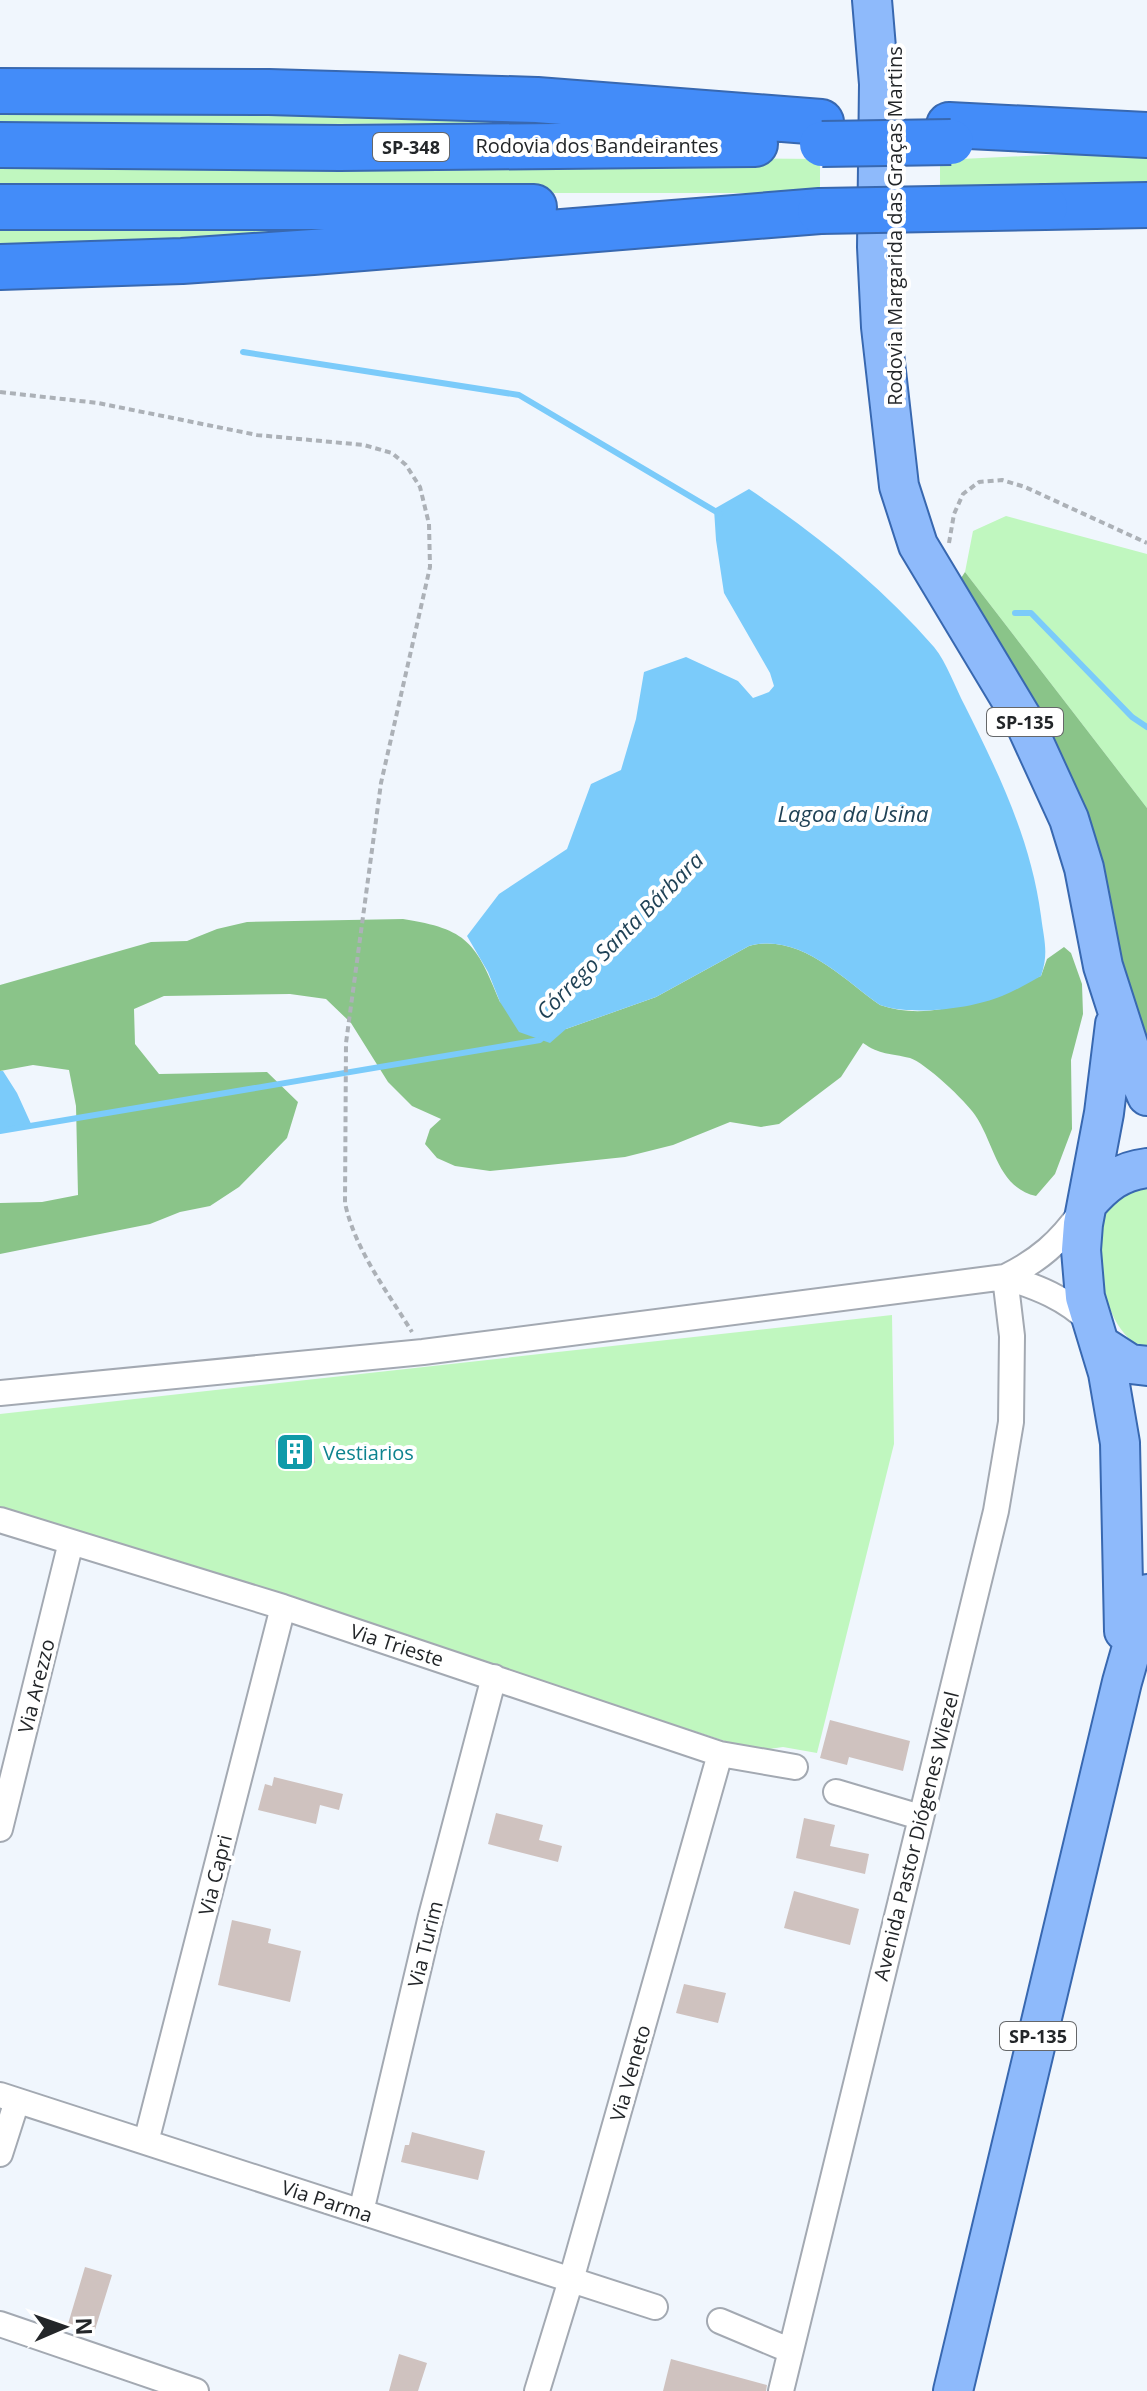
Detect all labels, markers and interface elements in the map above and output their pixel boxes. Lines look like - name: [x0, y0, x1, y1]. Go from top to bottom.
- street label: Rodovia Margarida das Graças Martins: [881, 46, 908, 406]
- street label: Rodovia dos Bandeirantes: [475, 132, 719, 159]
- road number: SP-348: [373, 133, 449, 161]
- road number: SP-135: [987, 708, 1063, 736]
- water label: Lagoa da Usina: [778, 798, 928, 828]
- water label: Córrego Santa Bárbara: [529, 845, 709, 1025]
- building icon: Vestiarios: [274, 1431, 316, 1473]
- place label: Vestiarios: [323, 1439, 414, 1466]
- street label: Via Trieste: [347, 1617, 447, 1673]
- street label: Via Arezzo: [11, 1636, 61, 1736]
- street label: Avenida Pastor Diógenes Wiezel: [867, 1689, 965, 1983]
- street label: Via Capri: [192, 1832, 238, 1918]
- street label: Via Turim: [401, 1898, 449, 1990]
- street label: Via Veneto: [603, 2022, 657, 2124]
- road number: SP-135: [1000, 2022, 1076, 2050]
- street label: Via Parma: [278, 2174, 376, 2228]
- north arrow: [24, 2287, 104, 2367]
- text: N: [70, 2317, 100, 2336]

